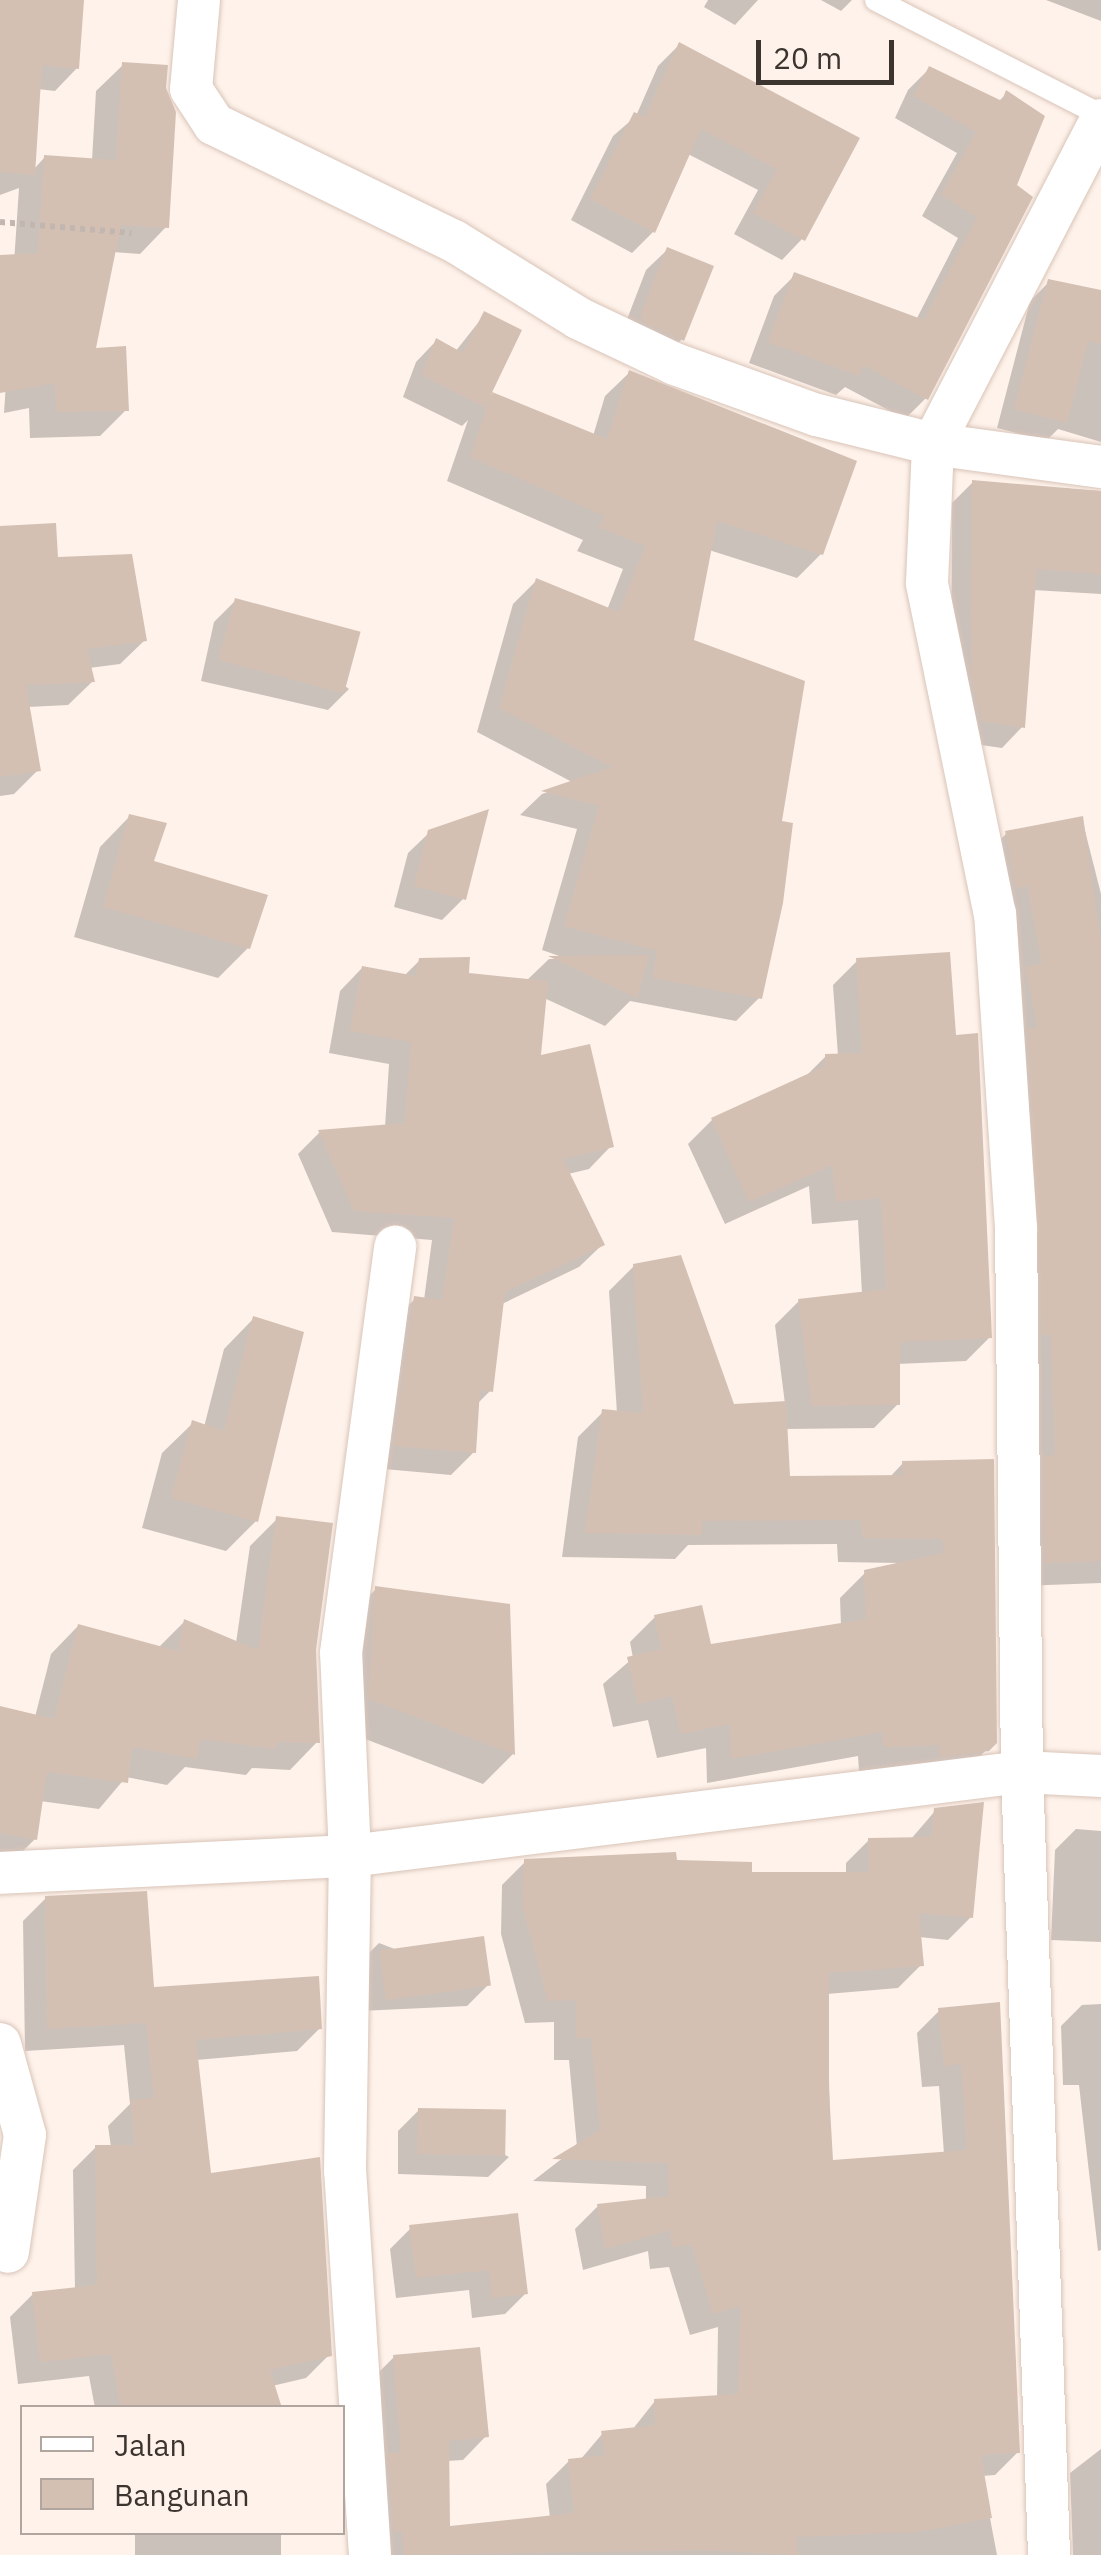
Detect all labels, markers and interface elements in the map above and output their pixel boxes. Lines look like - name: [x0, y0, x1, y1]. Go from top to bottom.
- scale bar: [761, 20, 898, 82]
- text: 20 m: [773, 38, 842, 77]
- legend: [20, 2405, 345, 2535]
- text: Jalan: [114, 2425, 187, 2464]
- text: Bangunan: [114, 2475, 250, 2514]

